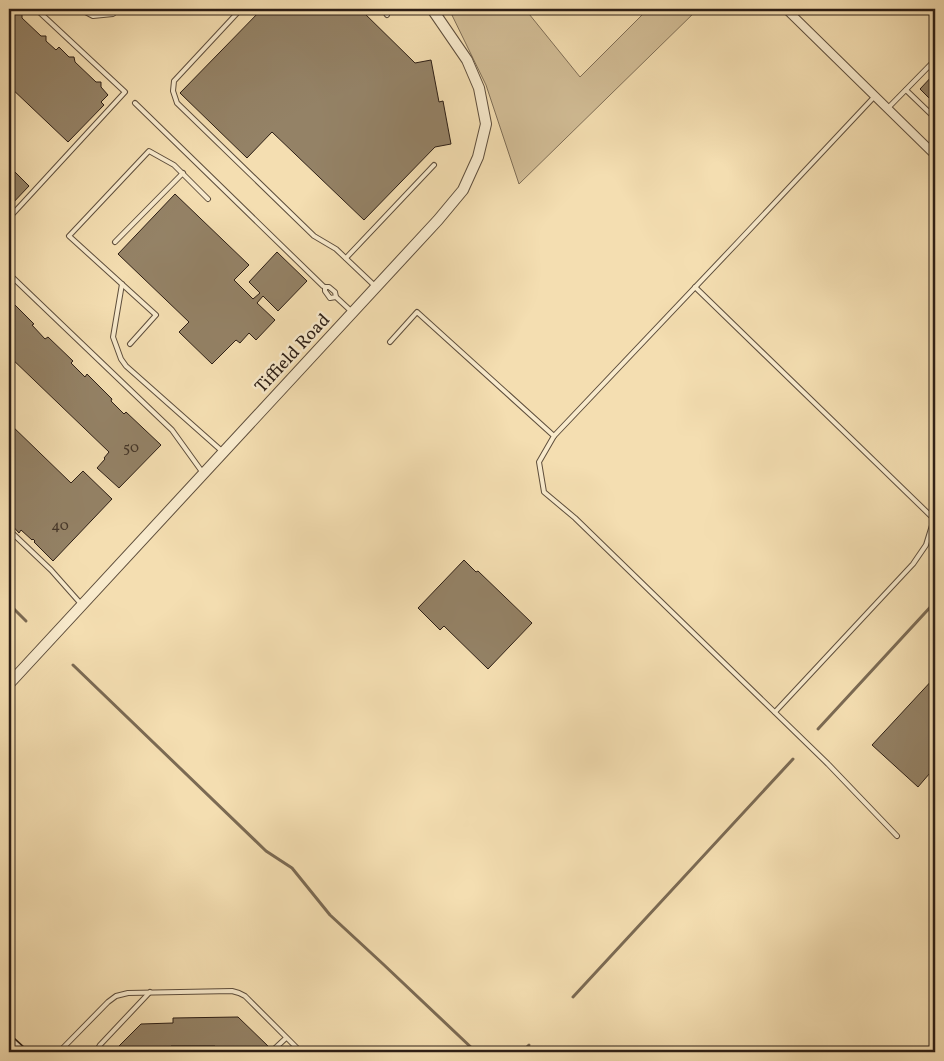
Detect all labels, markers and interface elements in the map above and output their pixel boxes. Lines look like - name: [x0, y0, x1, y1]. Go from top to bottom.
- street label: Tiffield Road: [250, 309, 336, 399]
- house number: 50: [123, 438, 139, 459]
- house number: 40: [51, 516, 69, 537]

